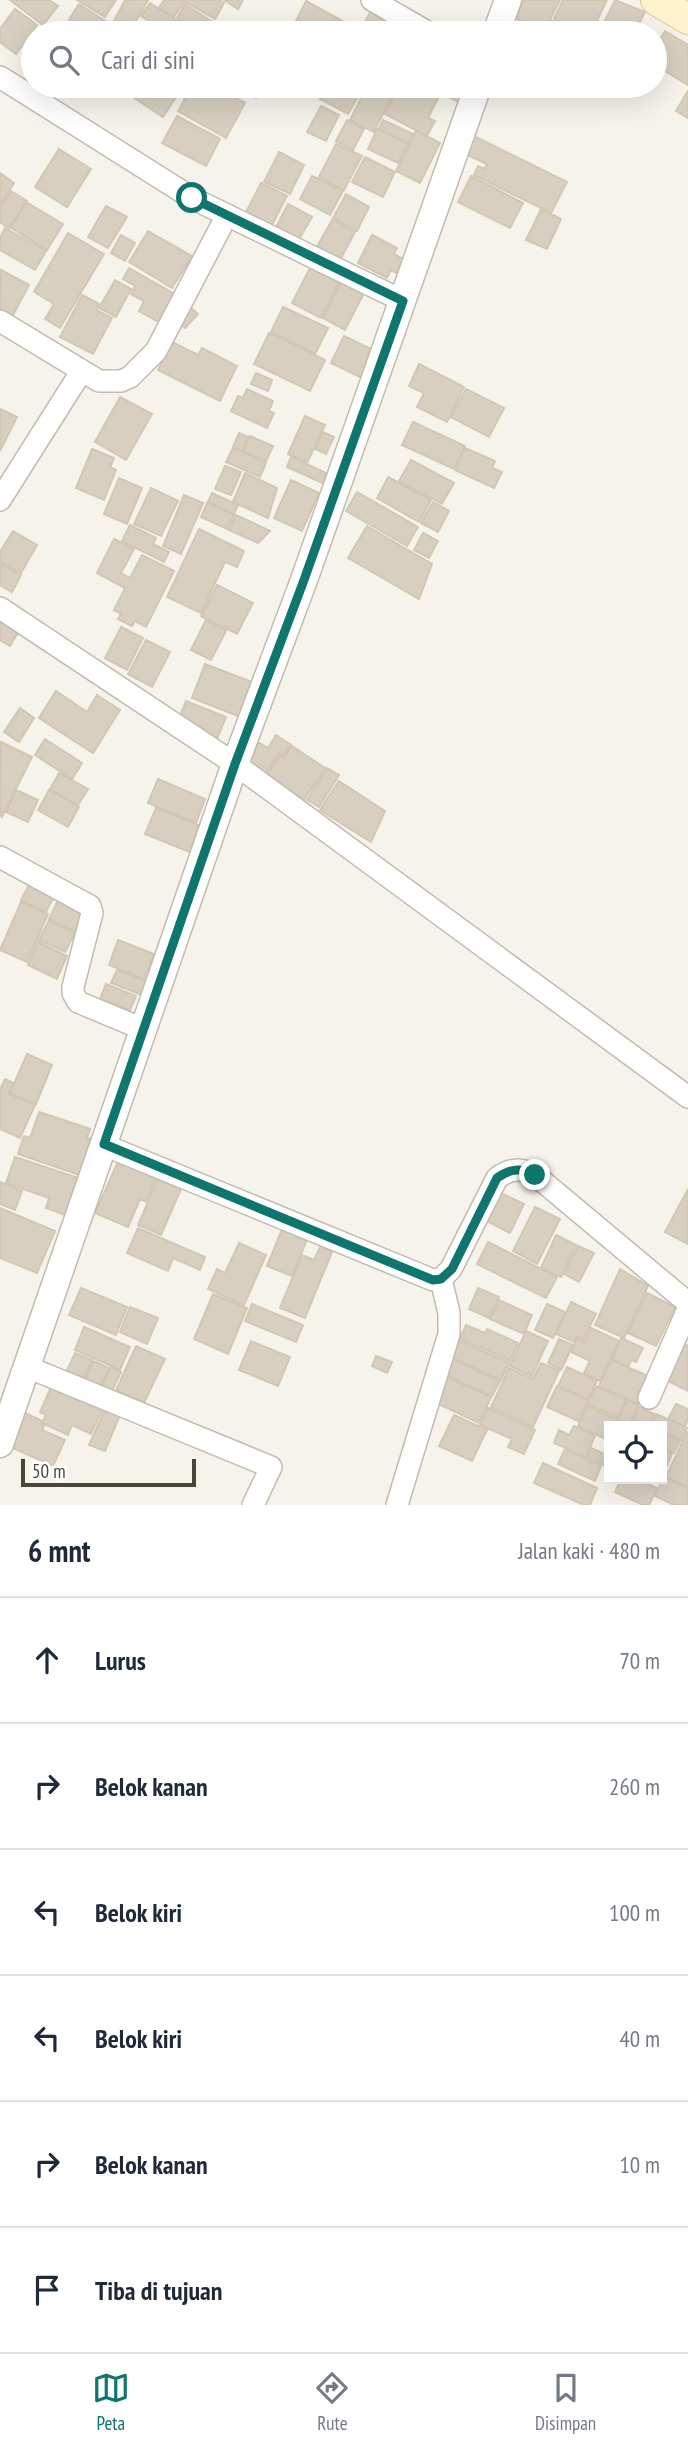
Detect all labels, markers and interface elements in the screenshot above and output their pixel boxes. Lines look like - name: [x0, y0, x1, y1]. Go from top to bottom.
- search box: [21, 21, 667, 98]
- icon: search: [45, 41, 83, 79]
- text: Cari di sini: [101, 43, 195, 76]
- route start: [176, 182, 207, 213]
- route end: [519, 1159, 550, 1190]
- map controls: [604, 1421, 667, 1484]
- button: locate: [604, 1421, 667, 1484]
- scale bar: [21, 1456, 196, 1488]
- text: 50 m: [32, 1459, 66, 1483]
- text: 6 mnt: [28, 1531, 91, 1570]
- text: Jalan kaki · 480 m: [518, 1536, 660, 1565]
- icon: ahead: [28, 1641, 66, 1679]
- text: Lurus: [95, 1644, 146, 1677]
- text: 70 m: [619, 1646, 660, 1675]
- icon: right: [28, 1767, 66, 1805]
- text: Belok kanan: [95, 1770, 208, 1803]
- text: 260 m: [609, 1772, 660, 1801]
- icon: left: [28, 1893, 66, 1931]
- text: Belok kiri: [95, 1896, 182, 1929]
- text: 100 m: [609, 1898, 660, 1927]
- icon: left: [28, 2019, 66, 2057]
- text: Belok kiri: [95, 2022, 182, 2055]
- text: 40 m: [619, 2024, 660, 2053]
- icon: right: [28, 2145, 66, 2183]
- text: Belok kanan: [95, 2148, 208, 2181]
- text: 10 m: [619, 2150, 660, 2179]
- icon: arrive: [28, 2271, 66, 2309]
- text: Tiba di tujuan: [95, 2274, 223, 2307]
- tab: Peta: [92, 2369, 130, 2435]
- tab: Rute: [313, 2369, 351, 2435]
- tab: Disimpan: [535, 2369, 596, 2435]

